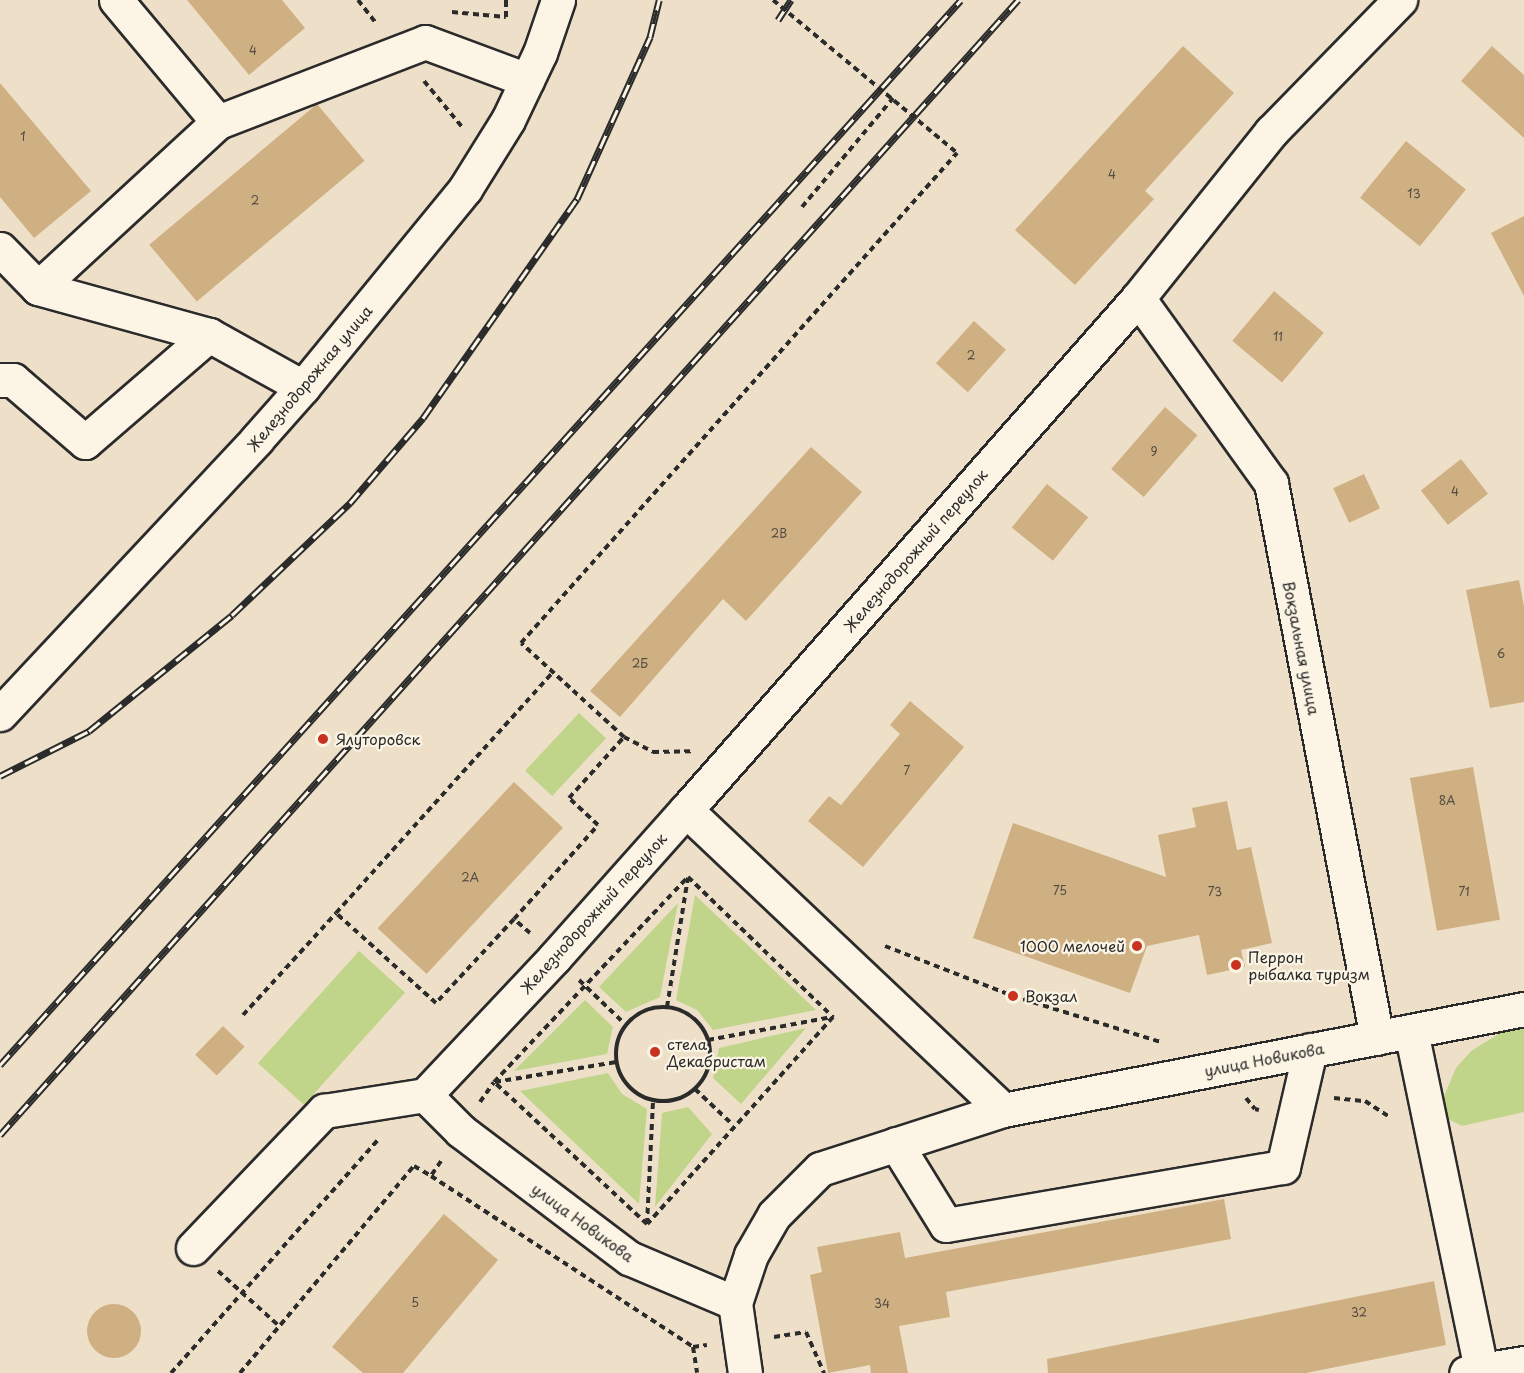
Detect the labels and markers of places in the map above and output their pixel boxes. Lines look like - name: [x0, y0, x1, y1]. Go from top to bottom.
- marker: Ялуторовск: [314, 730, 332, 748]
- place label: Ялуторовск: [336, 730, 420, 748]
- place label: 1000 мелочей: [1019, 937, 1125, 955]
- marker: 1000 мелочей: [1130, 939, 1144, 953]
- place label: Перрон рыбалка туризм: [1248, 947, 1371, 982]
- marker: Перрон рыбалка туризм: [1229, 958, 1243, 972]
- place label: Вокзал: [1025, 987, 1077, 1005]
- marker: Вокзал: [1006, 989, 1020, 1003]
- place label: стела Декабристам: [667, 1034, 766, 1069]
- marker: стела Декабристам: [648, 1045, 662, 1059]

